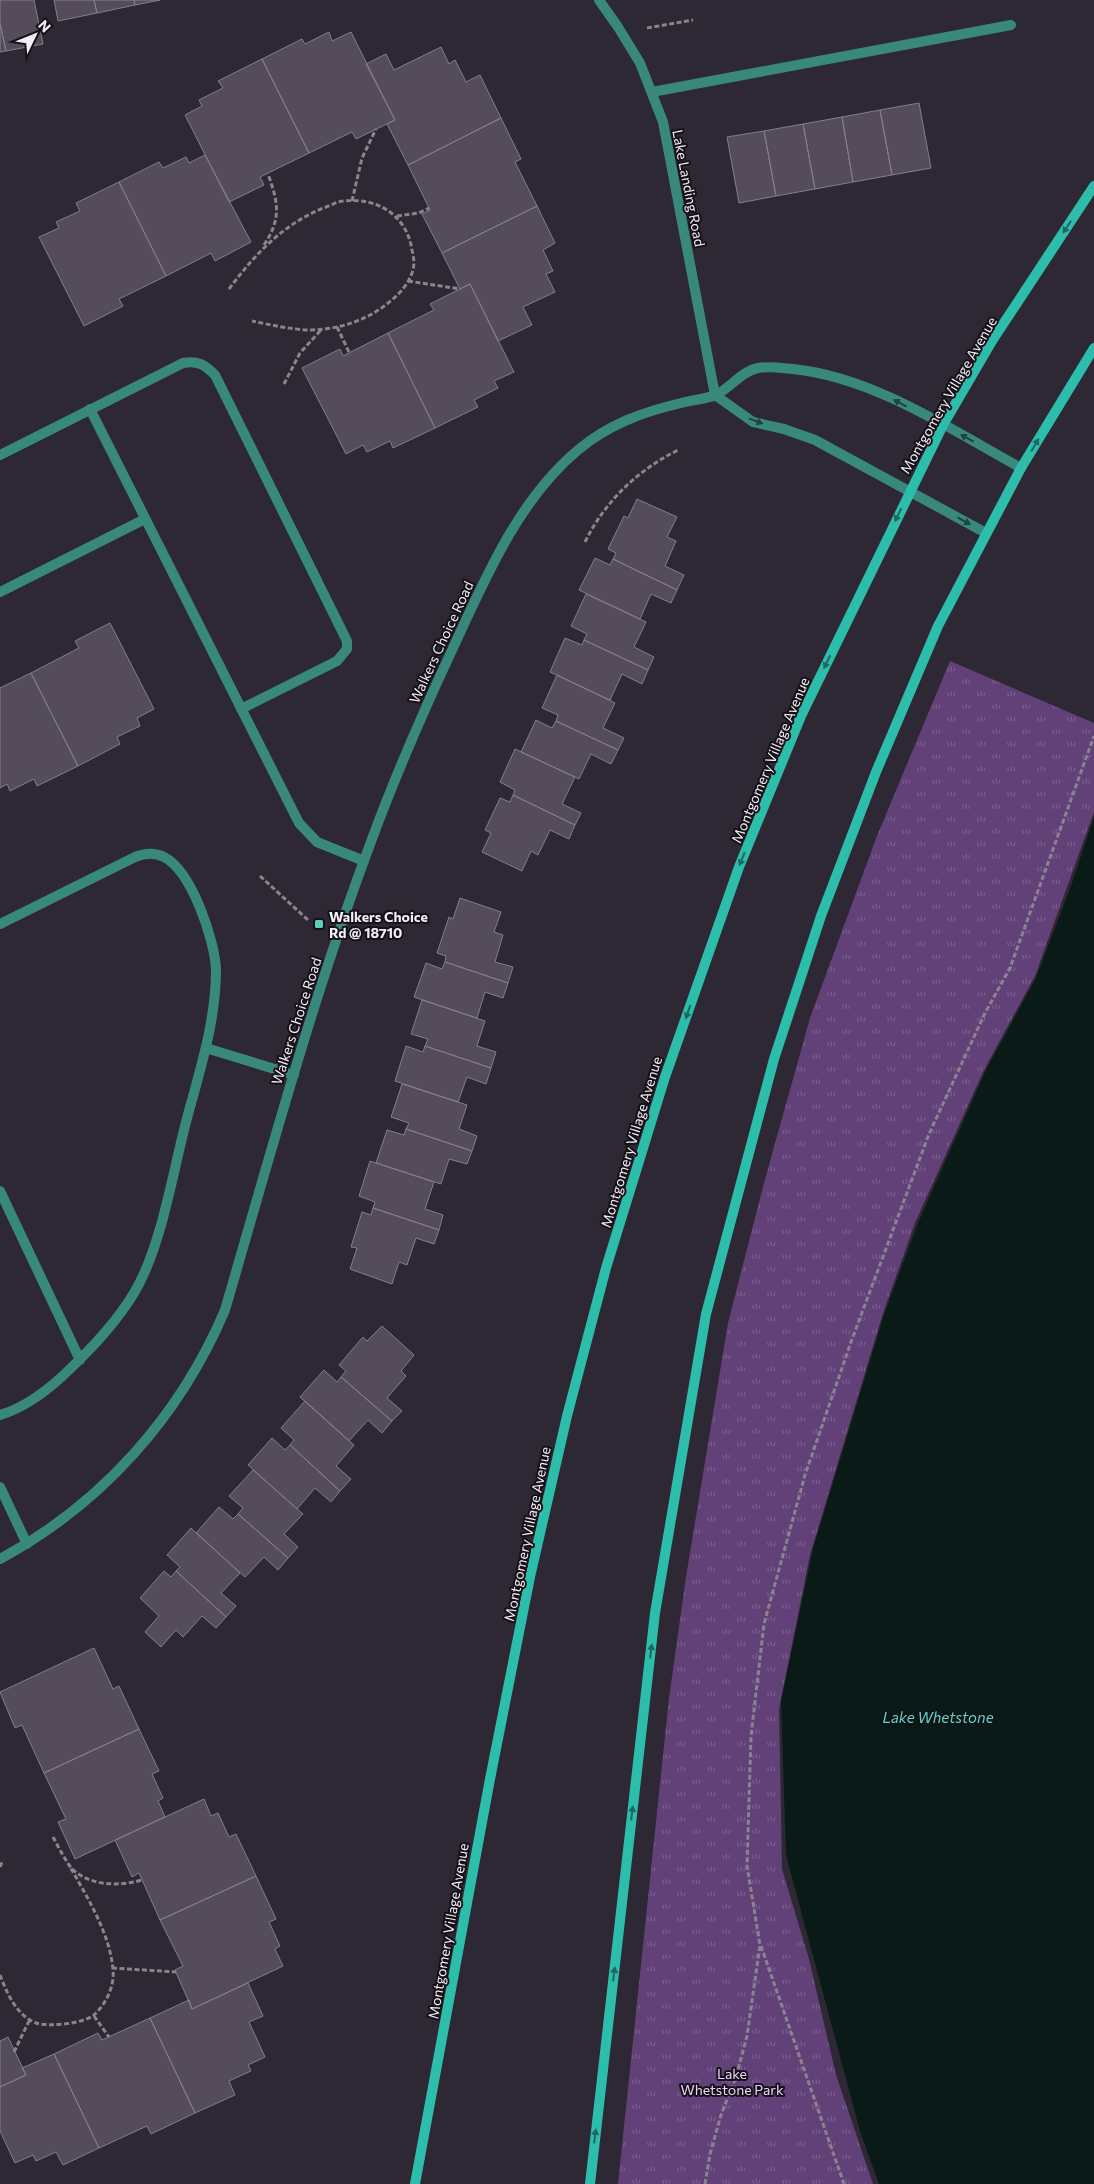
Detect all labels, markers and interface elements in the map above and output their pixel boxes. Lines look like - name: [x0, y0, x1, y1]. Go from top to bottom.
- north arrow: [10, 10, 60, 60]
- text: N: [35, 16, 55, 35]
- street label: Lake Landing Road: [669, 128, 709, 248]
- one-way arrow: [1062, 220, 1072, 233]
- street label: Montgomery Village Avenue: [896, 314, 1000, 476]
- one-way arrow: [893, 399, 907, 407]
- one-way arrow: [749, 418, 763, 426]
- one-way arrow: [960, 434, 974, 442]
- one-way arrow: [1030, 438, 1039, 451]
- one-way arrow: [894, 508, 902, 523]
- one-way arrow: [958, 517, 971, 526]
- street label: Walkers Choice Road: [405, 578, 477, 706]
- one-way arrow: [823, 655, 831, 669]
- street label: Montgomery Village Avenue: [727, 675, 813, 845]
- one-way arrow: [738, 852, 746, 866]
- place label: Walkers Choice Rd @ 18710: [329, 908, 428, 941]
- marker: Walkers Choice Rd @ 18710: [313, 918, 325, 930]
- street label: Walkers Choice Road: [267, 955, 325, 1087]
- one-way arrow: [684, 1005, 691, 1020]
- street label: Montgomery Village Avenue: [597, 1054, 665, 1230]
- street label: Montgomery Village Avenue: [500, 1445, 554, 1623]
- one-way arrow: [647, 1643, 655, 1659]
- water label: Lake Whetstone: [882, 1708, 994, 1726]
- one-way arrow: [628, 1804, 636, 1820]
- street label: Montgomery Village Avenue: [424, 1842, 472, 2020]
- one-way arrow: [610, 1966, 618, 1982]
- park label: Lake Whetstone Park: [680, 2065, 784, 2098]
- one-way arrow: [591, 2127, 599, 2143]

